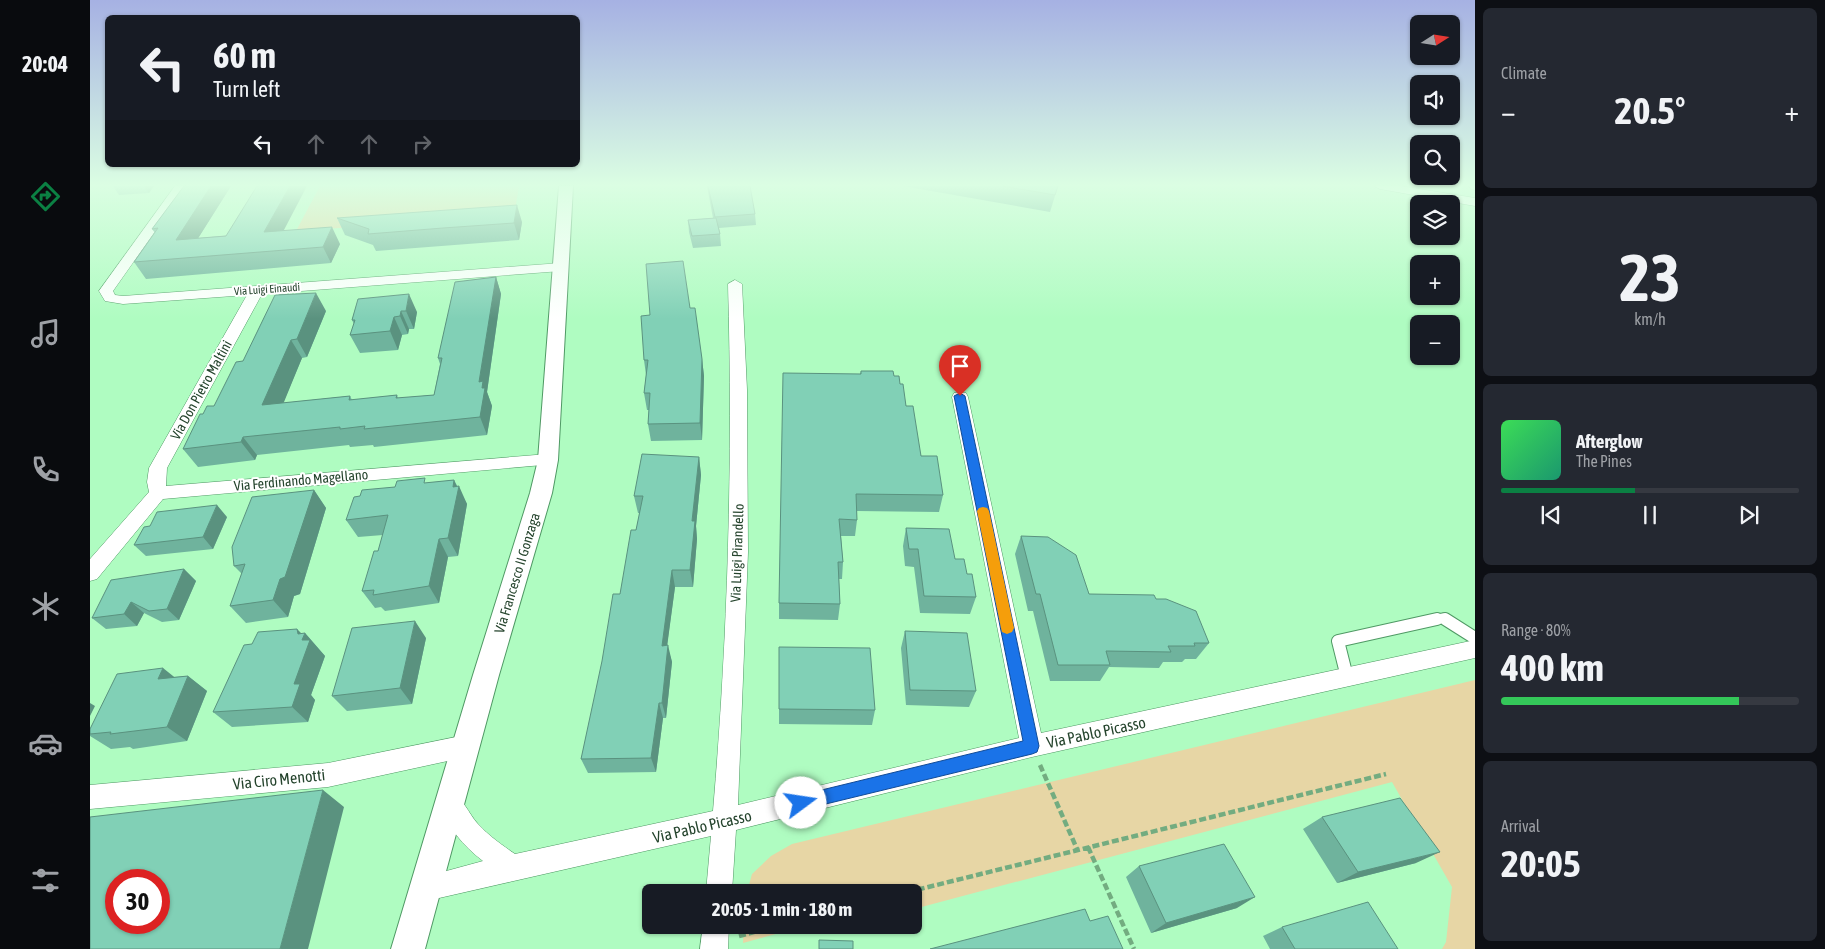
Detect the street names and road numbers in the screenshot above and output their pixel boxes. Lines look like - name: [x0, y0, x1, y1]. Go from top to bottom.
- street label: Via Luigi Einaudi: [234, 281, 300, 297]
- street label: Via Don Pietro Maltini: [167, 337, 235, 443]
- street label: Via Ferdinando Magellano: [233, 466, 369, 494]
- street label: Via Luigi Pirandello: [727, 503, 747, 603]
- street label: Via Francesco II Gonzaga: [491, 511, 543, 635]
- street label: Via Pablo Picasso: [1045, 713, 1147, 751]
- street label: Via Ciro Menotti: [232, 765, 326, 793]
- street label: Via Pablo Picasso: [651, 806, 753, 846]

